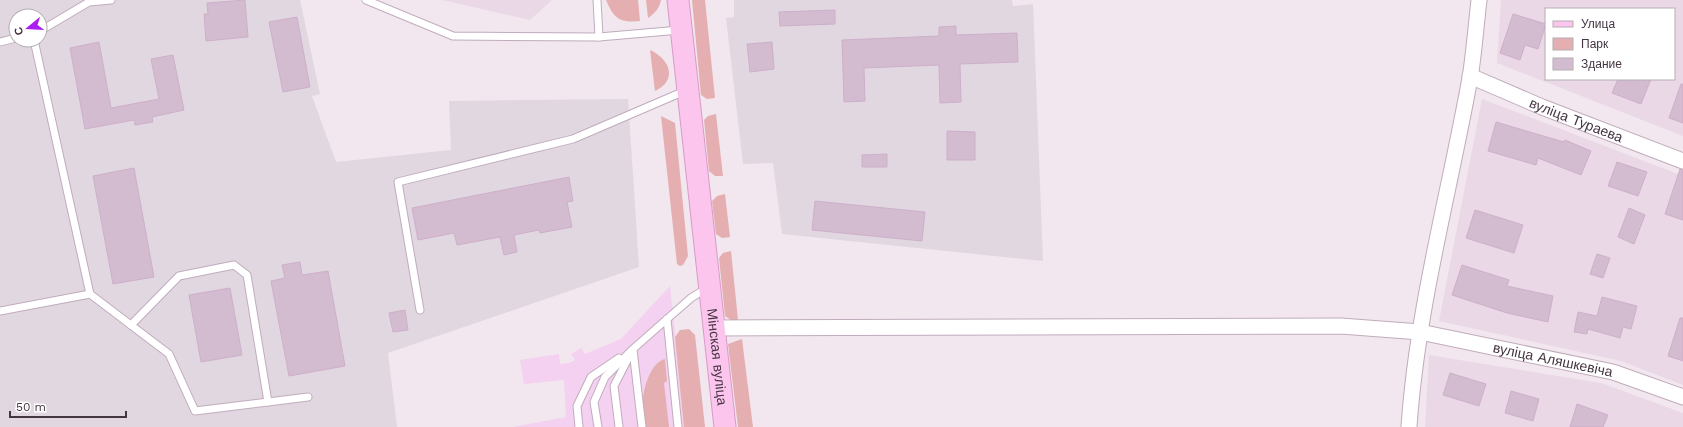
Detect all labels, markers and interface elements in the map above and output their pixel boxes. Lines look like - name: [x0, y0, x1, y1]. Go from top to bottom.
- north arrow: [8, 8, 48, 48]
- legend: [1545, 8, 1675, 80]
- text: Улица: [1581, 17, 1615, 31]
- text: С: [12, 25, 26, 37]
- text: Парк: [1581, 37, 1609, 51]
- text: Здание: [1581, 57, 1622, 71]
- street label: вуліца Тураева: [1527, 95, 1625, 145]
- street label: Мінская вуліца: [704, 308, 731, 406]
- street label: вуліца Аляшкевіча: [1492, 339, 1614, 380]
- scale bar: [10, 393, 126, 419]
- text: 50 m: [16, 400, 46, 414]

